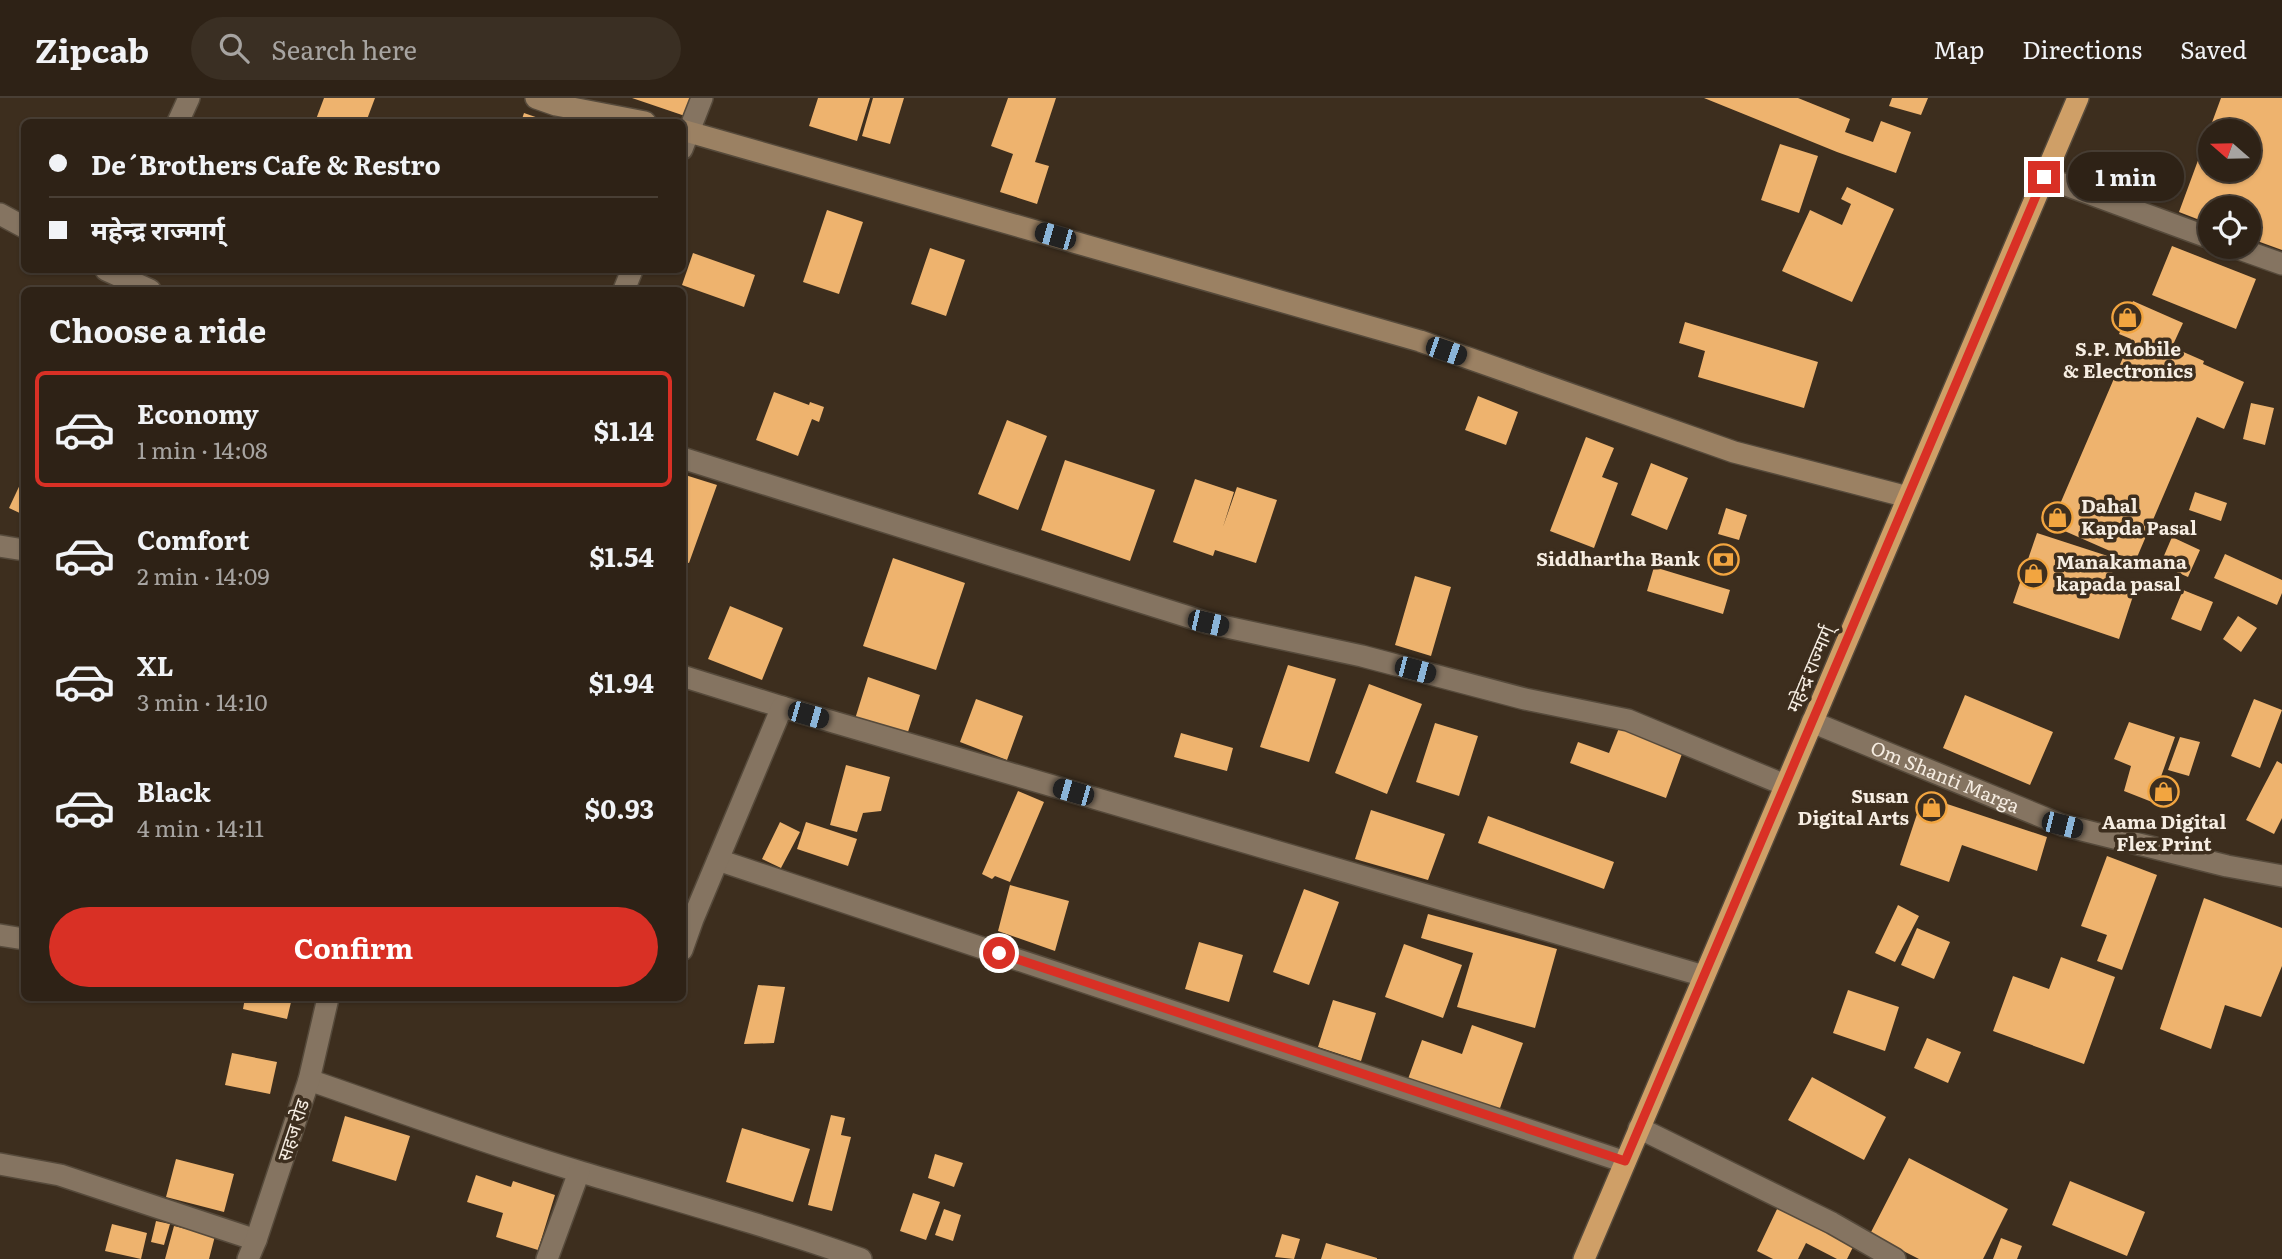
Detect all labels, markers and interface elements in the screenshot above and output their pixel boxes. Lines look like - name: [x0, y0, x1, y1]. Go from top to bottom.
- search box: [191, 17, 681, 80]
- text: Zipcab: [35, 24, 149, 73]
- icon: search: [215, 29, 253, 67]
- text: Search here: [271, 29, 417, 68]
- text: Map: [1933, 31, 1984, 66]
- text: Directions: [2022, 31, 2142, 66]
- text: Saved: [2180, 31, 2247, 66]
- north arrow: [2198, 119, 2261, 182]
- map controls: [2198, 119, 2261, 259]
- text: De´Brothers Cafe & Restro: [91, 144, 441, 183]
- callout: 1 min: [2068, 153, 2184, 202]
- text: 1 min: [2095, 159, 2157, 193]
- route end: [2028, 161, 2060, 193]
- button: locate: [2198, 196, 2261, 259]
- text: महेन्द्र राज्मार्ग्: [91, 209, 225, 248]
- car: [1032, 220, 1079, 252]
- shop icon: S.P. Mobile & Electronics: [2111, 301, 2145, 335]
- text: Choose a ride: [49, 305, 266, 353]
- car: [1423, 334, 1470, 368]
- place label: S.P. Mobile & Electronics: [2063, 334, 2193, 384]
- text: Economy: [137, 393, 259, 432]
- icon: car: [53, 398, 116, 461]
- text: $1.14: [594, 410, 654, 449]
- text: 1 min · 14:08: [137, 432, 268, 466]
- place label: Dahal Kapda Pasal: [2081, 491, 2197, 541]
- shop icon: Dahal Kapda Pasal: [2041, 500, 2075, 534]
- text: Comfort: [137, 519, 249, 558]
- icon: car: [53, 524, 116, 587]
- text: $1.54: [589, 536, 654, 575]
- bank icon: Siddhartha Bank: [1706, 542, 1740, 576]
- place label: Siddhartha Bank: [1536, 544, 1700, 572]
- place label: Manakamana kapada pasal: [2056, 547, 2187, 597]
- shop icon: Manakamana kapada pasal: [2016, 556, 2050, 590]
- text: 2 min · 14:09: [137, 558, 269, 592]
- car: [1186, 608, 1231, 638]
- street label: महेन्द्र राज्मार्ग्: [1778, 618, 1841, 716]
- text: XL: [137, 645, 174, 684]
- icon: car: [53, 650, 116, 713]
- car: [1392, 654, 1439, 686]
- text: $1.94: [589, 662, 654, 701]
- text: 3 min · 14:10: [137, 684, 268, 718]
- car: [785, 699, 832, 731]
- street label: Om Shanti Marga: [1867, 733, 2025, 819]
- text: Black: [137, 771, 211, 810]
- shop icon: Aama Digital Flex Print: [2147, 774, 2181, 808]
- icon: car: [53, 776, 116, 839]
- car: [1050, 776, 1097, 808]
- place label: Susan Digital Arts: [1798, 781, 1909, 831]
- text: $0.93: [585, 788, 654, 827]
- shop icon: Susan Digital Arts: [1915, 790, 1949, 824]
- place label: Aama Digital Flex Print: [2102, 807, 2226, 857]
- text: 4 min · 14:11: [137, 810, 264, 844]
- car: [2040, 810, 2085, 840]
- button: Confirm: [49, 907, 658, 987]
- route start: [983, 937, 1015, 969]
- street label: सहज रोड: [269, 1094, 315, 1164]

